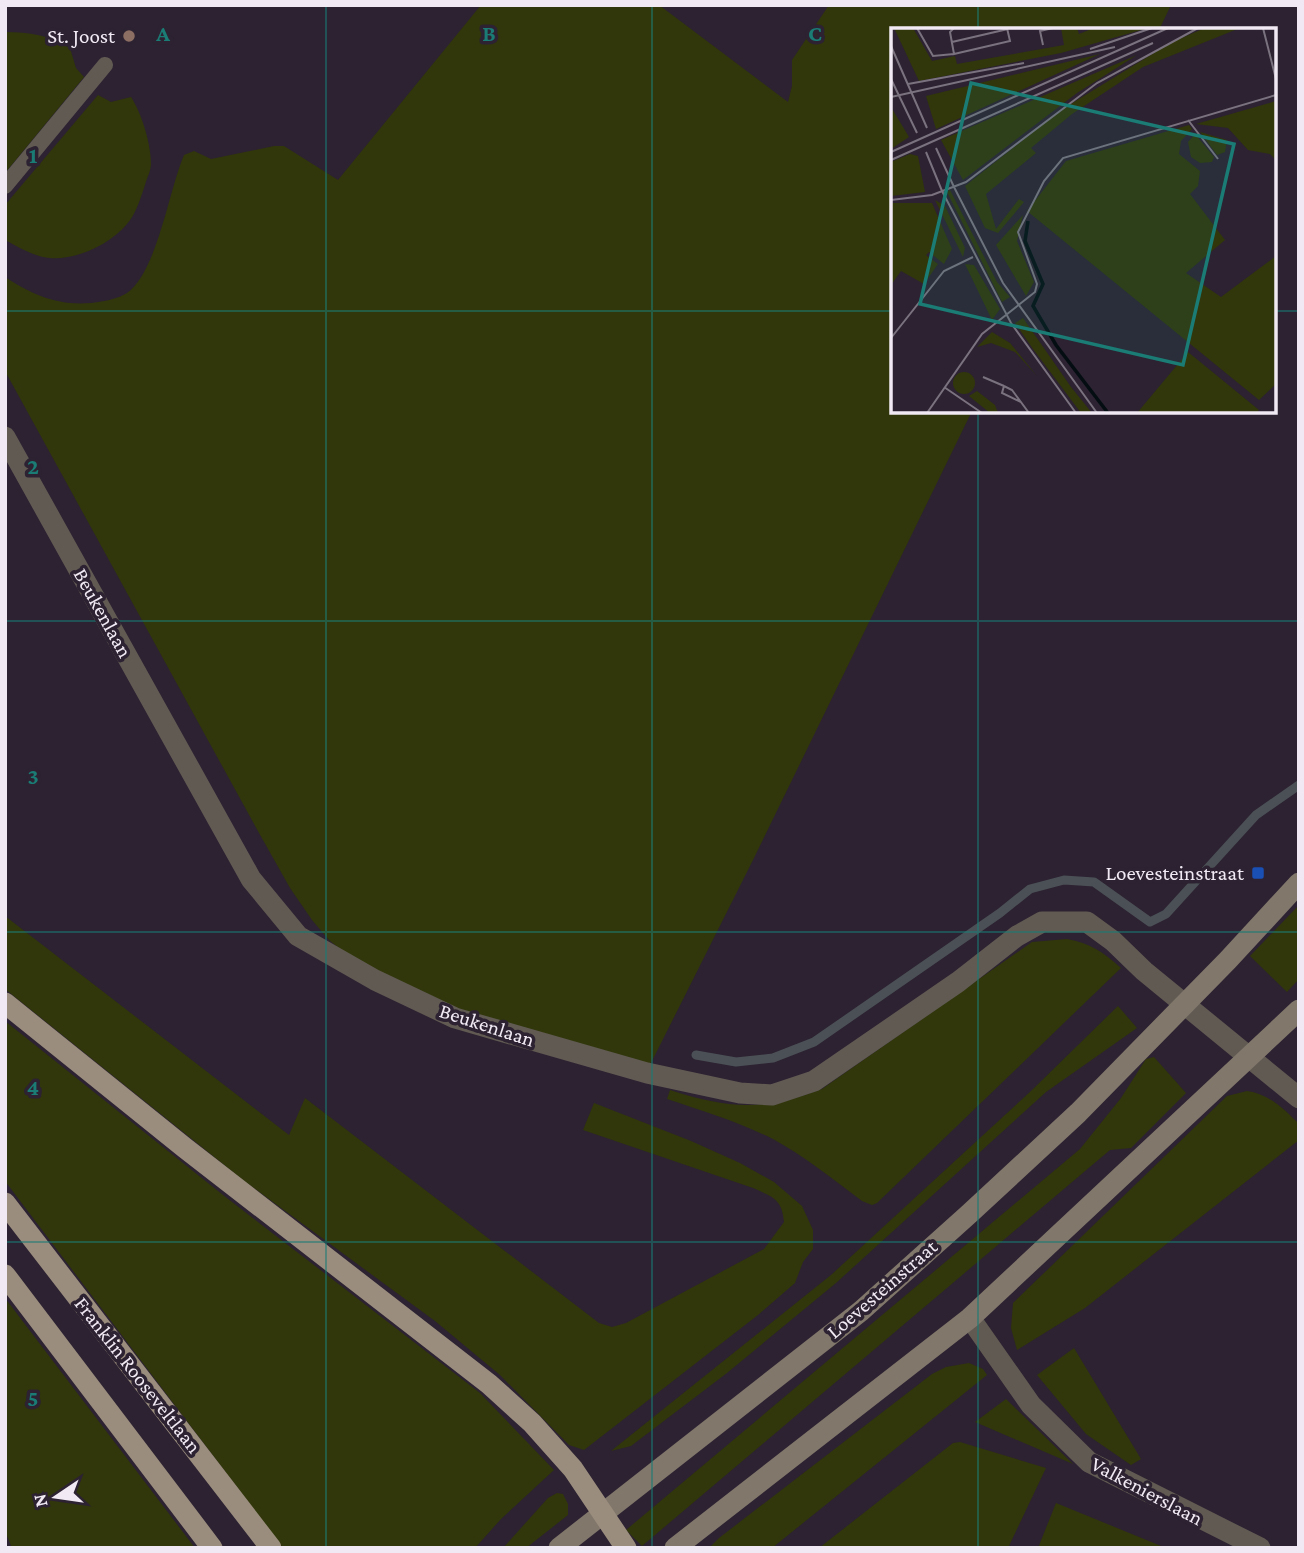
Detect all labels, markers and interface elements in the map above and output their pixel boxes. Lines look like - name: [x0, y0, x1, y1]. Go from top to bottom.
- text: A: [155, 20, 170, 46]
- text: B: [482, 20, 496, 46]
- text: C: [808, 20, 822, 46]
- place label: St. Joost: [47, 24, 116, 48]
- marker: St. Joost: [121, 28, 137, 44]
- inset map: [891, 28, 1276, 413]
- text: 1: [29, 142, 38, 168]
- text: 2: [27, 453, 39, 479]
- street label: Beukenlaan: [69, 564, 137, 662]
- text: 3: [27, 763, 39, 789]
- place label: Loevesteinstraat: [1105, 861, 1245, 885]
- marker: Loevesteinstraat: [1250, 865, 1266, 881]
- street label: Beukenlaan: [436, 998, 538, 1052]
- text: 4: [27, 1074, 39, 1100]
- street label: Loevesteinstraat: [822, 1234, 943, 1343]
- street label: Franklin Rooseveltlaan: [70, 1292, 206, 1458]
- text: 5: [27, 1385, 39, 1411]
- street label: Valkenierslaan: [1087, 1451, 1207, 1531]
- north arrow: [21, 1462, 91, 1532]
- text: N: [28, 1492, 52, 1509]

